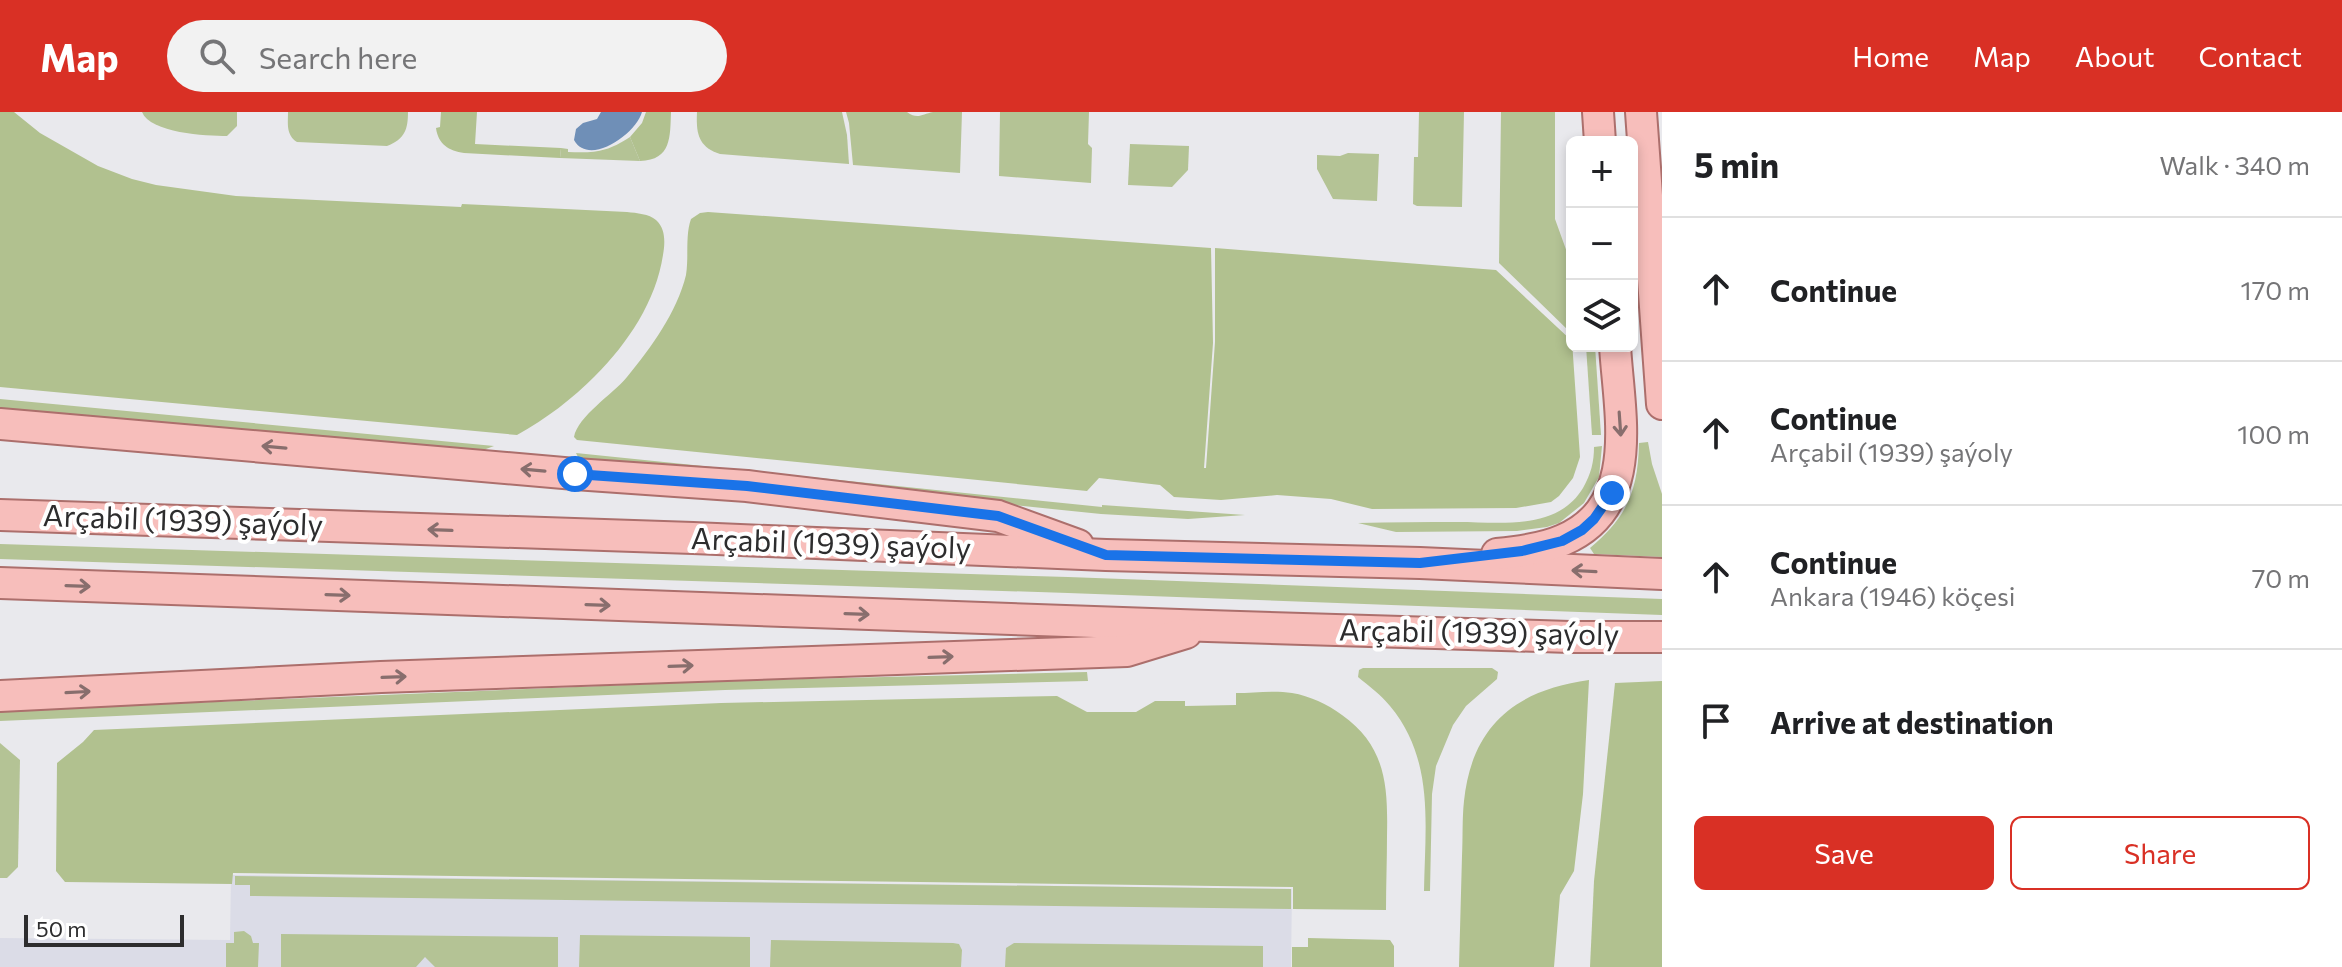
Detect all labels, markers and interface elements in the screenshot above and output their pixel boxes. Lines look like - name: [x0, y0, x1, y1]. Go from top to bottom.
- search box: [167, 20, 727, 92]
- text: Map: [40, 33, 119, 80]
- icon: search: [195, 34, 239, 78]
- text: Search here: [259, 38, 417, 75]
- text: Home: [1852, 39, 1929, 73]
- text: Map: [1973, 39, 2031, 73]
- text: About: [2075, 39, 2155, 73]
- text: Contact: [2199, 39, 2302, 73]
- map controls: [1566, 136, 1638, 352]
- button: +: [1566, 136, 1638, 208]
- text: 5 min: [1694, 143, 1779, 185]
- text: Walk · 340 m: [2159, 149, 2310, 180]
- button: −: [1566, 208, 1638, 280]
- icon: ahead: [1694, 267, 1738, 311]
- text: Continue: [1770, 271, 1897, 308]
- text: 170 m: [2241, 274, 2310, 305]
- button: layers: [1566, 280, 1638, 352]
- text: Continue: [1770, 399, 1897, 436]
- one-way arrow: [1613, 410, 1628, 437]
- icon: ahead: [1694, 411, 1738, 455]
- text: 100 m: [2237, 418, 2310, 449]
- text: Arçabil (1939) şaýoly: [1770, 436, 2013, 467]
- one-way arrow: [261, 440, 288, 455]
- route start: [557, 456, 593, 492]
- one-way arrow: [520, 463, 547, 478]
- route end: [1594, 475, 1630, 511]
- street label: Arçabil (1939) şaýoly: [42, 495, 324, 542]
- street label: Arçabil (1939) şaýoly: [690, 518, 972, 565]
- one-way arrow: [427, 522, 454, 537]
- text: Continue: [1770, 543, 1897, 580]
- icon: ahead: [1694, 555, 1738, 599]
- text: 70 m: [2252, 562, 2310, 593]
- one-way arrow: [1571, 563, 1598, 578]
- one-way arrow: [64, 579, 91, 594]
- text: Ankara (1946) köçesi: [1770, 580, 2015, 611]
- one-way arrow: [324, 588, 351, 603]
- one-way arrow: [584, 597, 611, 612]
- one-way arrow: [843, 607, 870, 622]
- street label: Arçabil (1939) şaýoly: [1339, 610, 1620, 651]
- one-way arrow: [927, 650, 954, 665]
- one-way arrow: [667, 659, 694, 674]
- one-way arrow: [380, 669, 407, 684]
- one-way arrow: [64, 685, 91, 700]
- icon: arrive: [1694, 699, 1738, 743]
- text: Arrive at destination: [1770, 703, 2054, 740]
- button: Save: [1694, 816, 1994, 890]
- button: Share: [2010, 816, 2310, 890]
- scale bar: [24, 911, 184, 947]
- text: 50 m: [36, 915, 86, 942]

